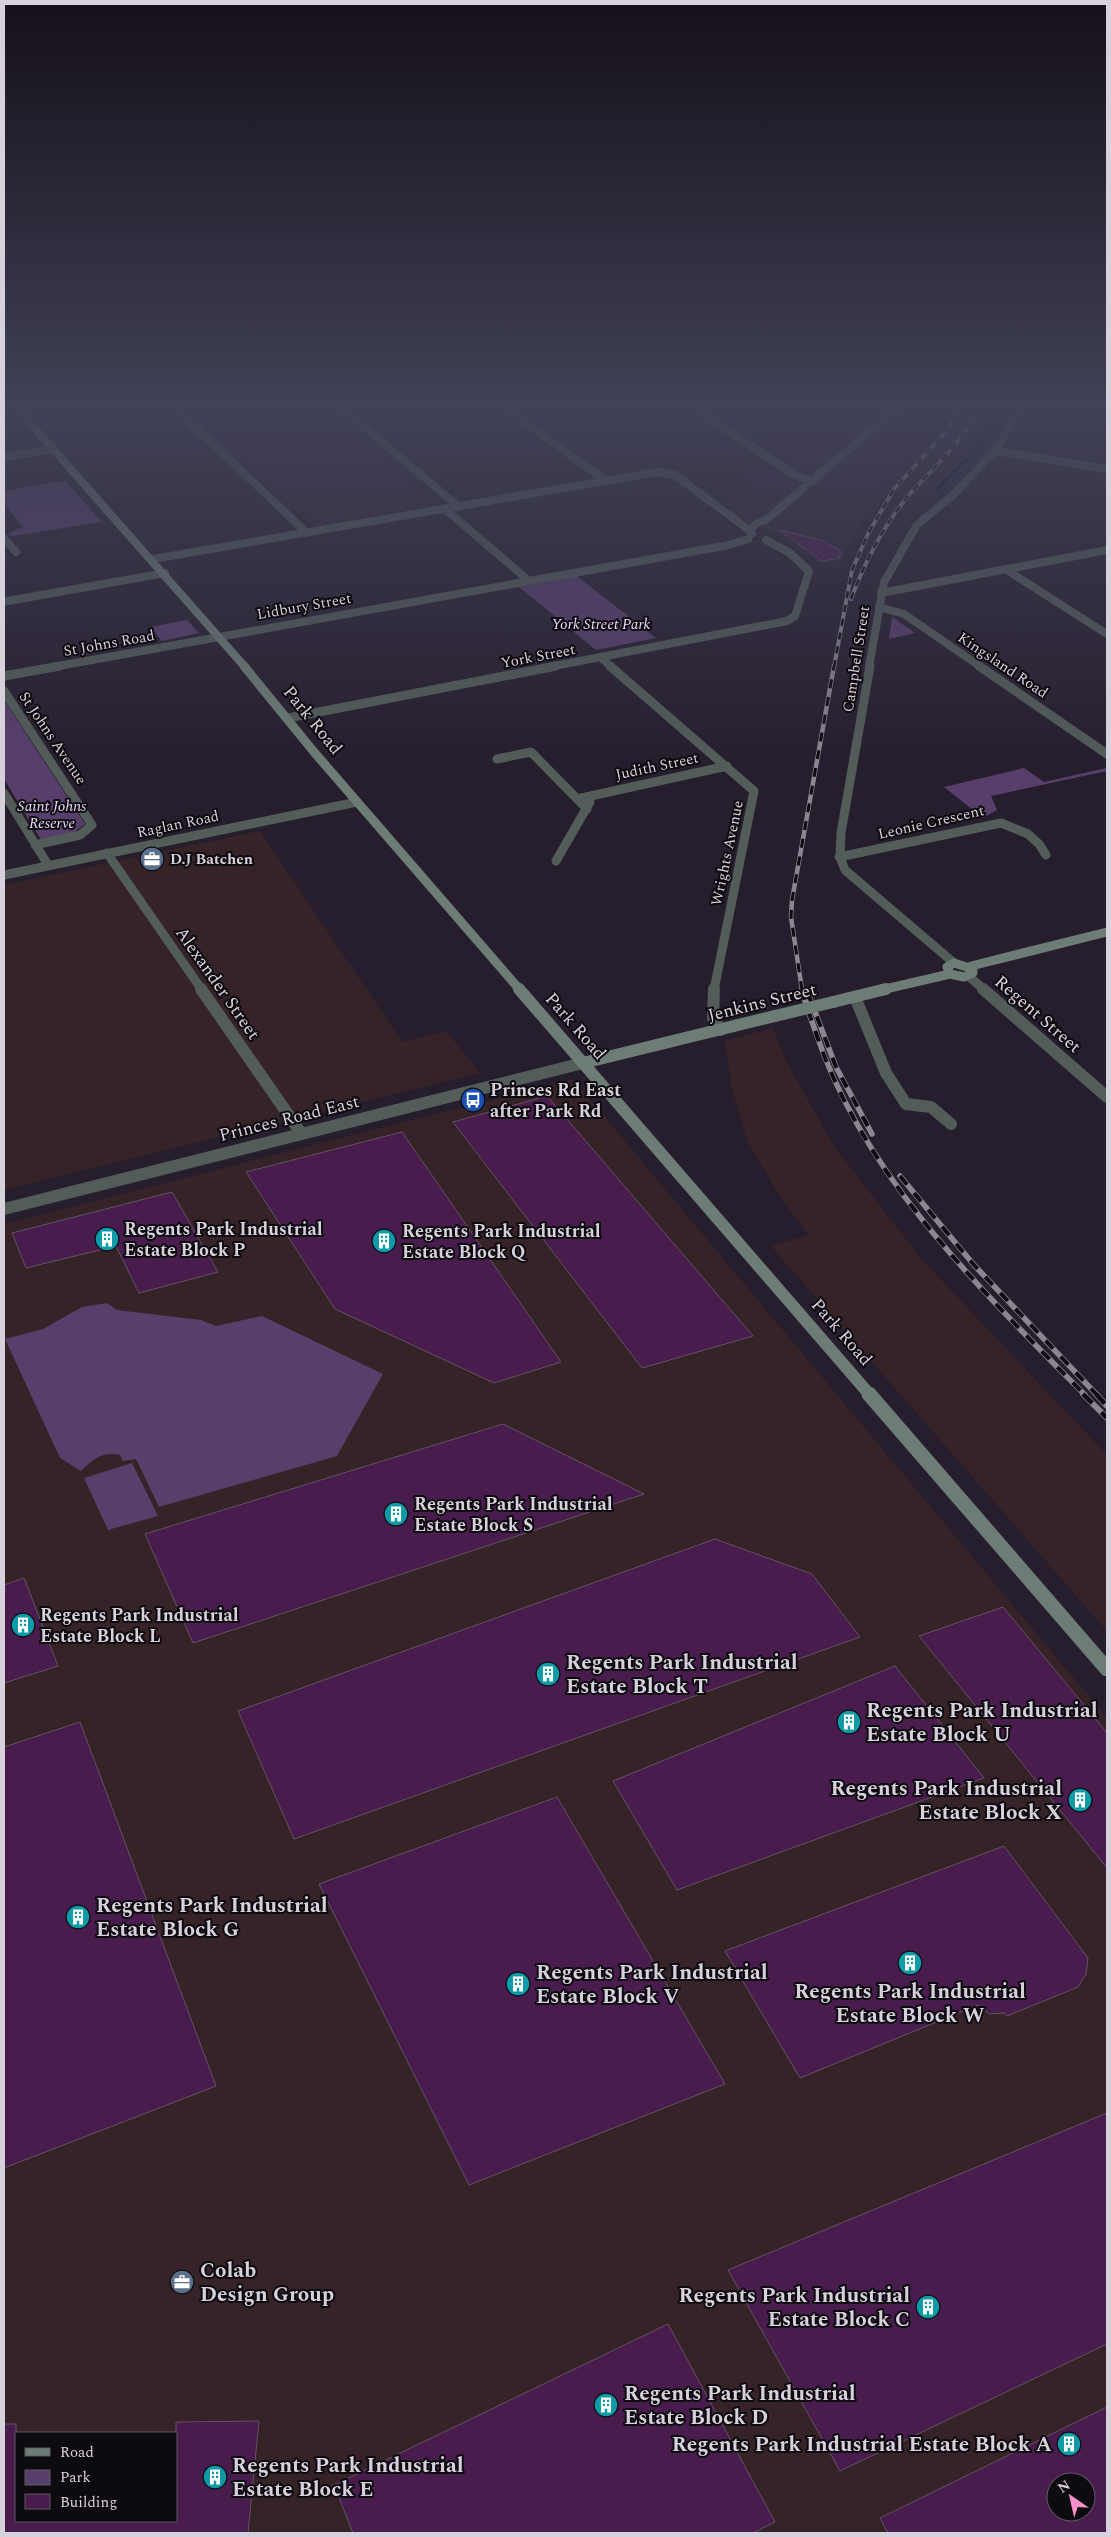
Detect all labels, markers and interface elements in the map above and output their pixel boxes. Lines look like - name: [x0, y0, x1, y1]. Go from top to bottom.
- street label: Lidbury Street: [255, 587, 353, 626]
- street label: Campbell Street: [837, 604, 876, 714]
- park label: York Street Park: [551, 613, 651, 636]
- street label: St Johns Road: [62, 624, 157, 663]
- street label: Kingsland Road: [953, 627, 1053, 704]
- street label: York Street: [499, 638, 577, 675]
- street label: Park Road: [276, 680, 349, 761]
- street label: St Johns Avenue: [13, 687, 92, 789]
- street label: Judith Street: [613, 746, 701, 787]
- park label: Saint Johns Reserve: [18, 795, 87, 835]
- street label: Wrights Avenue: [705, 798, 750, 908]
- street label: Leonie Crescent: [876, 799, 986, 846]
- street label: Raglan Road: [135, 805, 221, 844]
- office icon: D.J Batchen: [139, 846, 165, 872]
- place label: D.J Batchen: [170, 848, 253, 871]
- street label: Alexander Street: [168, 921, 267, 1046]
- street label: Regent Street: [988, 969, 1087, 1060]
- street label: Jenkins Street: [705, 976, 819, 1029]
- street label: Park Road: [538, 986, 613, 1066]
- place label: Princes Rd East after Park Rd: [490, 1077, 621, 1125]
- bus stop icon: Princes Rd East after Park Rd: [460, 1087, 486, 1113]
- street label: Princes Road East: [216, 1088, 362, 1149]
- place label: Regents Park Industrial Estate Block P: [124, 1216, 323, 1264]
- place label: Regents Park Industrial Estate Block Q: [402, 1218, 601, 1266]
- building icon: Regents Park Industrial Estate Block P: [94, 1226, 120, 1252]
- building icon: Regents Park Industrial Estate Block Q: [371, 1228, 397, 1254]
- street label: Park Road: [804, 1292, 879, 1372]
- place label: Regents Park Industrial Estate Block S: [414, 1491, 613, 1539]
- building icon: Regents Park Industrial Estate Block S: [383, 1501, 409, 1527]
- place label: Regents Park Industrial Estate Block L: [40, 1602, 239, 1650]
- building icon: Regents Park Industrial Estate Block L: [10, 1612, 36, 1638]
- place label: Regents Park Industrial Estate Block T: [566, 1647, 798, 1703]
- building icon: Regents Park Industrial Estate Block T: [535, 1661, 561, 1687]
- place label: Regents Park Industrial Estate Block U: [866, 1695, 1098, 1751]
- building icon: Regents Park Industrial Estate Block U: [836, 1709, 862, 1735]
- place label: Regents Park Industrial Estate Block X: [830, 1773, 1062, 1829]
- building icon: Regents Park Industrial Estate Block X: [1067, 1787, 1093, 1813]
- place label: Regents Park Industrial Estate Block G: [96, 1890, 328, 1946]
- building icon: Regents Park Industrial Estate Block G: [65, 1904, 91, 1930]
- building icon: Regents Park Industrial Estate Block W: [897, 1950, 923, 1976]
- place label: Regents Park Industrial Estate Block V: [536, 1957, 768, 2013]
- building icon: Regents Park Industrial Estate Block V: [505, 1971, 531, 1997]
- place label: Regents Park Industrial Estate Block W: [794, 1976, 1026, 2032]
- place label: Colab Design Group: [200, 2255, 334, 2311]
- office icon: Colab Design Group: [169, 2269, 195, 2295]
- place label: Regents Park Industrial Estate Block C: [678, 2280, 910, 2336]
- building icon: Regents Park Industrial Estate Block C: [915, 2294, 941, 2320]
- place label: Regents Park Industrial Estate Block D: [624, 2378, 856, 2434]
- building icon: Regents Park Industrial Estate Block D: [593, 2392, 619, 2418]
- place label: Regents Park Industrial Estate Block A: [672, 2429, 1052, 2461]
- building icon: Regents Park Industrial Estate Block A: [1056, 2431, 1082, 2457]
- legend: [15, 2432, 178, 2522]
- text: Road: [60, 2441, 94, 2464]
- place label: Regents Park Industrial Estate Block E: [232, 2450, 464, 2506]
- building icon: Regents Park Industrial Estate Block E: [202, 2464, 228, 2490]
- text: Park: [60, 2466, 91, 2489]
- north arrow: [1046, 2472, 1096, 2522]
- text: N: [1053, 2475, 1075, 2499]
- text: Building: [60, 2491, 117, 2514]

